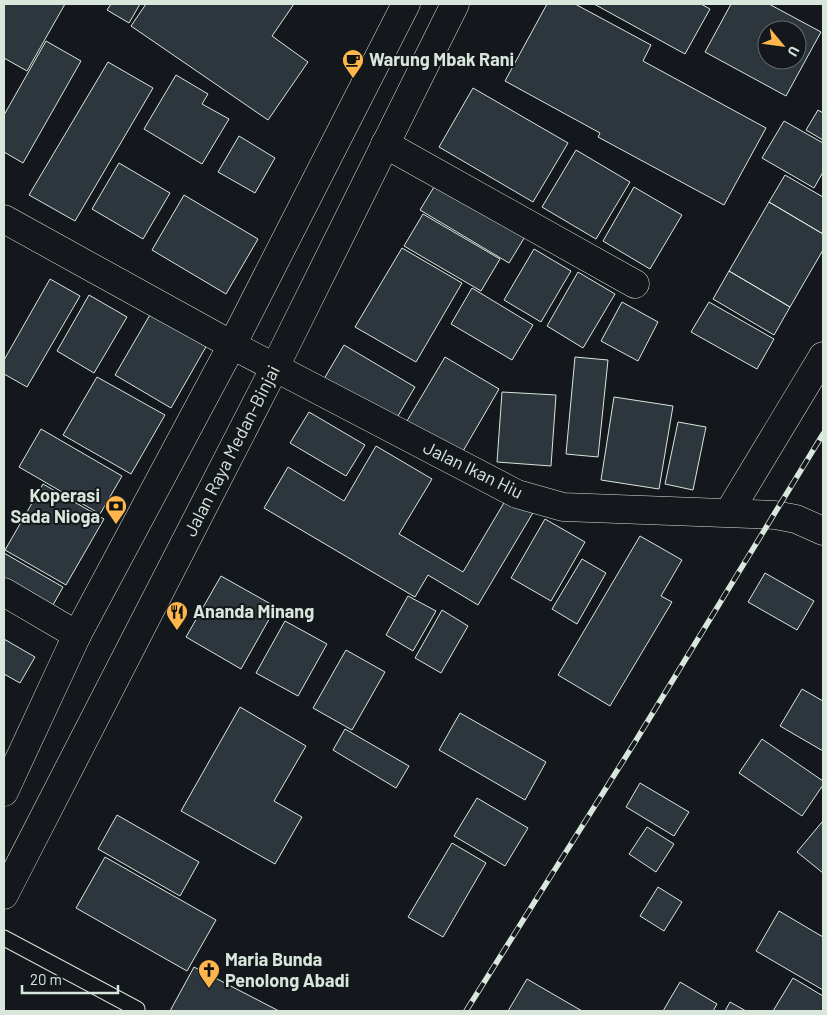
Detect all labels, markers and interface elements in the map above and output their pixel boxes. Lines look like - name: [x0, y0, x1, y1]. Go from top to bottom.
- north arrow: [757, 20, 807, 70]
- text: U: [784, 44, 803, 60]
- cafe icon: Warung Mbak Rani: [341, 48, 365, 79]
- place label: Warung Mbak Rani: [369, 48, 514, 70]
- street label: Jalan Raya Medan-Binjai: [178, 361, 284, 540]
- street label: Jalan Ikan Hiu: [420, 435, 527, 503]
- place label: Koperasi Sada Nioga: [11, 484, 100, 527]
- bank icon: Koperasi Sada Nioga: [104, 494, 128, 525]
- restaurant icon: Ananda Minang: [165, 600, 189, 631]
- place label: Ananda Minang: [193, 600, 314, 622]
- place label: Maria Bunda Penolong Abadi: [225, 948, 349, 991]
- church icon: Maria Bunda Penolong Abadi: [197, 958, 221, 989]
- scale bar: [22, 962, 119, 994]
- text: 20 m: [30, 970, 62, 988]

